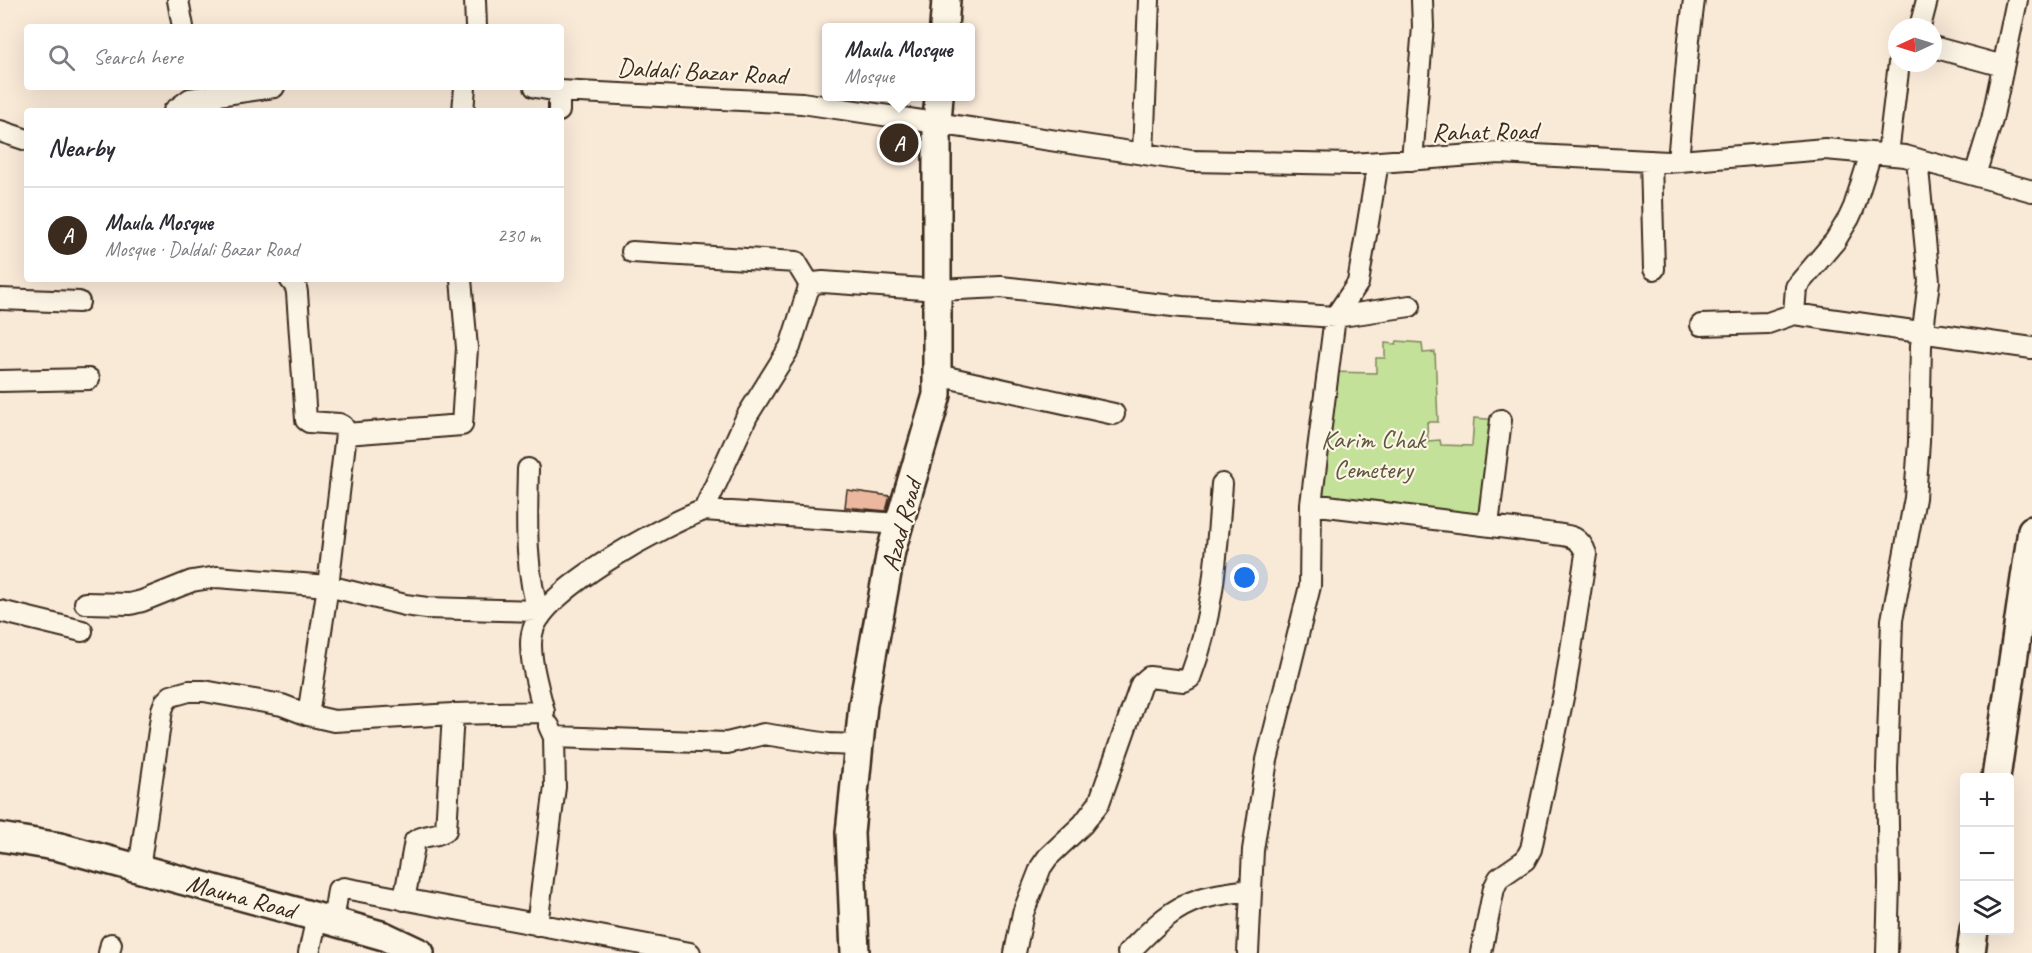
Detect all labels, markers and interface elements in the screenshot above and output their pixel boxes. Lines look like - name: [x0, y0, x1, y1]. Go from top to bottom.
- north arrow: [1888, 18, 1942, 72]
- popup: [822, 23, 975, 101]
- search box: [24, 24, 564, 90]
- text: Maula Mosque: [845, 36, 952, 64]
- icon: search: [45, 41, 78, 74]
- text: Search here: [93, 43, 183, 71]
- street label: Daldali Bazar Road: [616, 51, 791, 93]
- text: Mosque: [845, 64, 894, 89]
- street label: Rahat Road: [1432, 114, 1542, 149]
- pin: A: [880, 120, 918, 166]
- text: Nearby: [48, 131, 113, 164]
- text: Maula Mosque: [105, 209, 213, 237]
- text: A: [62, 223, 73, 248]
- text: 230 m: [497, 223, 540, 248]
- text: Mosque · Daldali Bazar Road: [105, 237, 299, 262]
- park label: Karim Chak Cemetery: [1321, 423, 1428, 486]
- street label: Azad Road: [873, 472, 930, 575]
- your location: [1230, 563, 1259, 592]
- map controls: [1960, 773, 2014, 935]
- button: +: [1960, 773, 2014, 827]
- button: −: [1960, 827, 2014, 881]
- street label: Mauna Road: [183, 866, 302, 928]
- button: layers: [1960, 881, 2014, 935]

